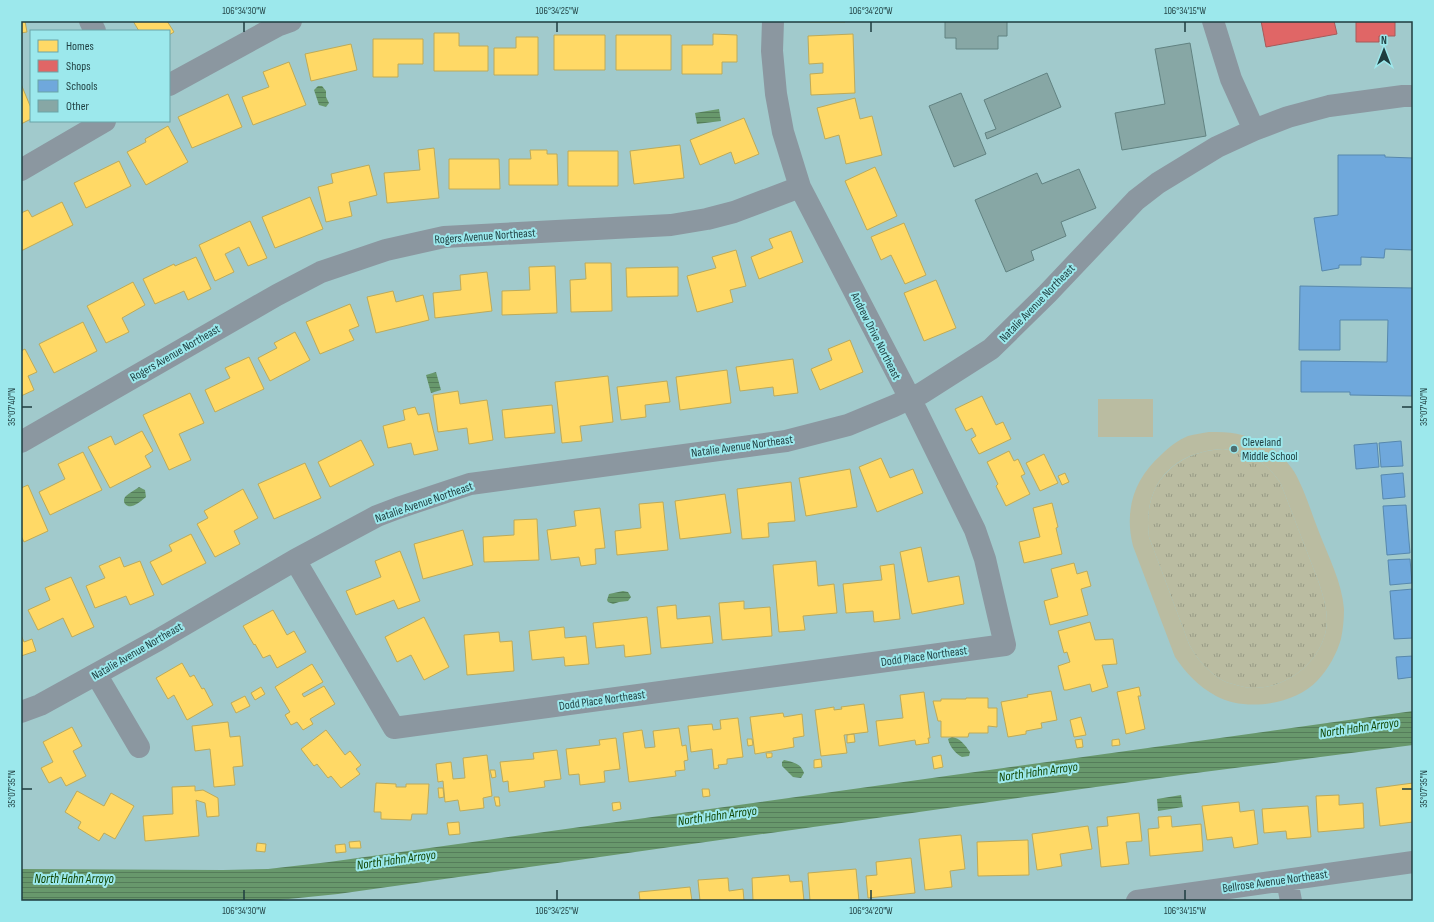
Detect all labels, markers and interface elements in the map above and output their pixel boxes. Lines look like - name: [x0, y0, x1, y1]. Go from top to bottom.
- text: 106°34'30"W: [222, 5, 266, 17]
- text: 106°34'25"W: [536, 5, 579, 17]
- text: 106°34'20"W: [849, 5, 893, 17]
- text: 106°34'15"W: [1164, 5, 1207, 17]
- legend: [30, 30, 170, 122]
- north arrow: [1364, 30, 1404, 70]
- text: N: [1381, 34, 1387, 47]
- text: Homes: [66, 39, 94, 54]
- text: Shops: [66, 59, 91, 74]
- text: Schools: [66, 79, 98, 94]
- text: Other: [66, 99, 90, 114]
- street label: Rogers Avenue Northeast: [434, 225, 537, 248]
- street label: Natalie Avenue Northeast: [996, 261, 1079, 345]
- street label: Andrew Drive Northeast: [847, 289, 904, 383]
- street label: Rogers Avenue Northeast: [128, 321, 223, 385]
- text: 35°07'40"N: [6, 388, 18, 426]
- text: 35°07'40"N: [1418, 388, 1430, 426]
- street label: Natalie Avenue Northeast: [690, 432, 794, 461]
- place label: Cleveland Middle School: [1242, 435, 1298, 464]
- marker: Cleveland Middle School: [1229, 444, 1239, 454]
- street label: Natalie Avenue Northeast: [373, 479, 475, 526]
- street label: Natalie Avenue Northeast: [89, 619, 186, 684]
- street label: Dodd Place Northeast: [880, 643, 969, 670]
- street label: Dodd Place Northeast: [558, 687, 647, 714]
- water label: North Hahn Arroyo: [1319, 714, 1400, 741]
- water label: North Hahn Arroyo: [998, 758, 1079, 785]
- text: 35°07'35"N: [6, 770, 18, 808]
- text: 35°07'35"N: [1418, 770, 1430, 808]
- water label: North Hahn Arroyo: [677, 802, 758, 829]
- water label: North Hahn Arroyo: [356, 846, 437, 873]
- street label: Bellrose Avenue Northeast: [1222, 867, 1329, 896]
- water label: North Hahn Arroyo: [34, 871, 115, 887]
- text: 106°34'30"W: [222, 905, 266, 917]
- text: 106°34'25"W: [536, 905, 579, 917]
- text: 106°34'20"W: [849, 905, 893, 917]
- text: 106°34'15"W: [1164, 905, 1207, 917]

